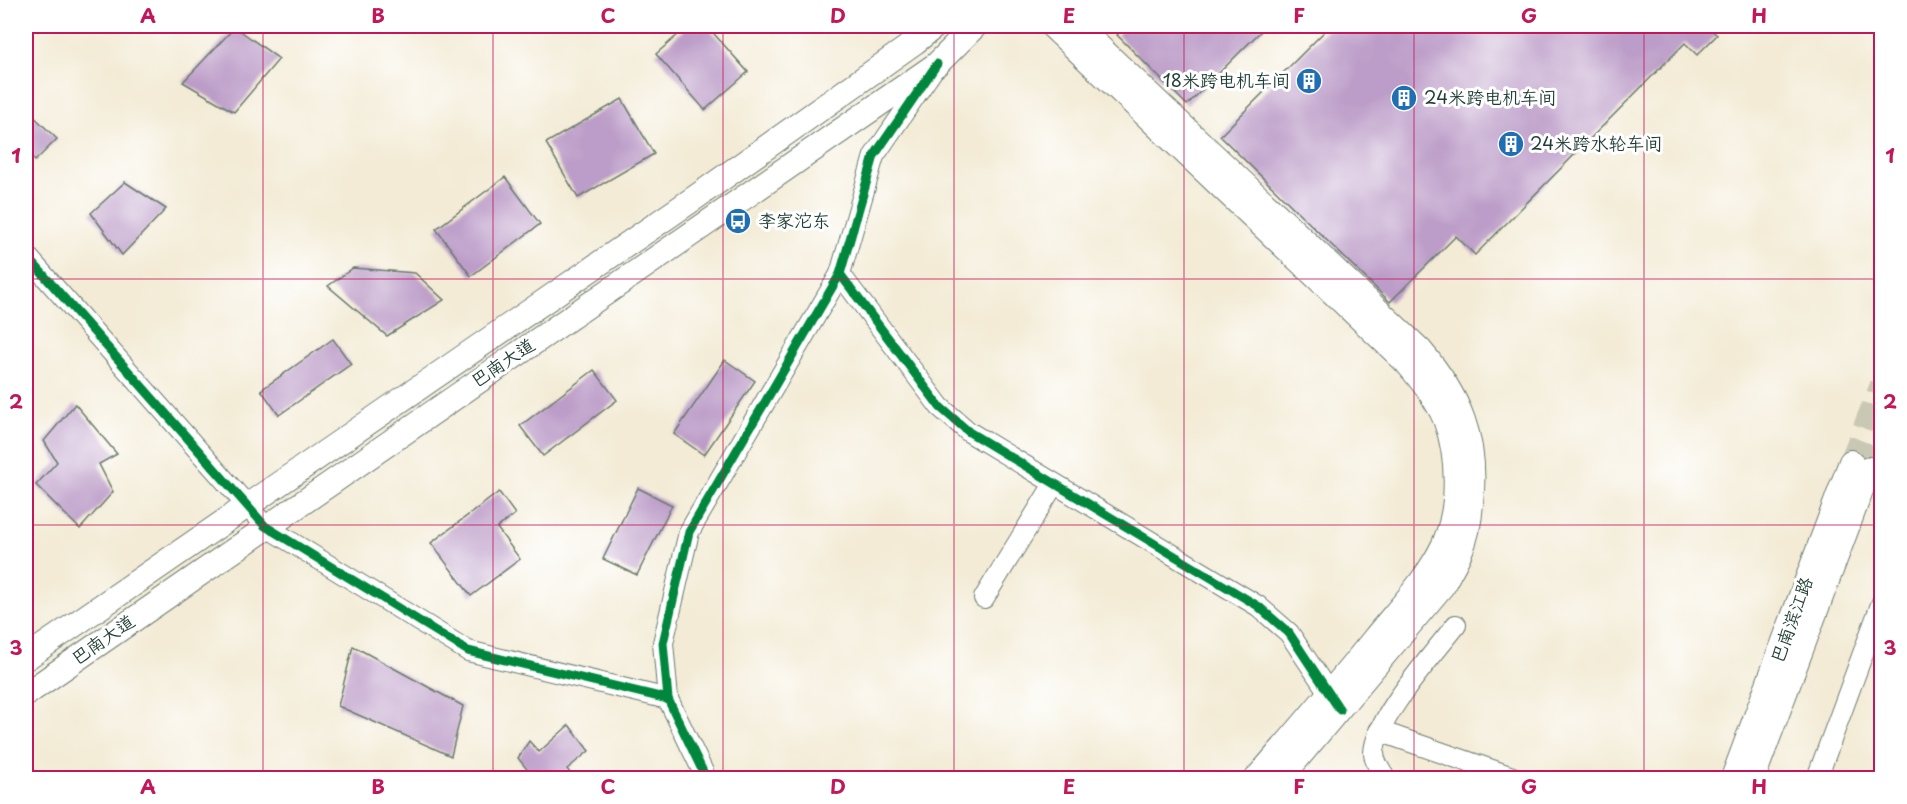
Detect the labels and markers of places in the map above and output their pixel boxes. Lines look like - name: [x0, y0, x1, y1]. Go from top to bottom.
- place label: 18米跨电机车间: [1163, 66, 1290, 93]
- building icon: 18米跨电机车间: [1294, 66, 1324, 96]
- building icon: 24米跨电机车间: [1389, 83, 1419, 113]
- place label: 24米跨电机车间: [1424, 83, 1556, 110]
- building icon: 24米跨水轮车间: [1496, 129, 1526, 159]
- place label: 24米跨水轮车间: [1530, 129, 1662, 156]
- bus stop icon: 李家沱东: [723, 206, 753, 236]
- place label: 李家沱东: [758, 206, 830, 233]

